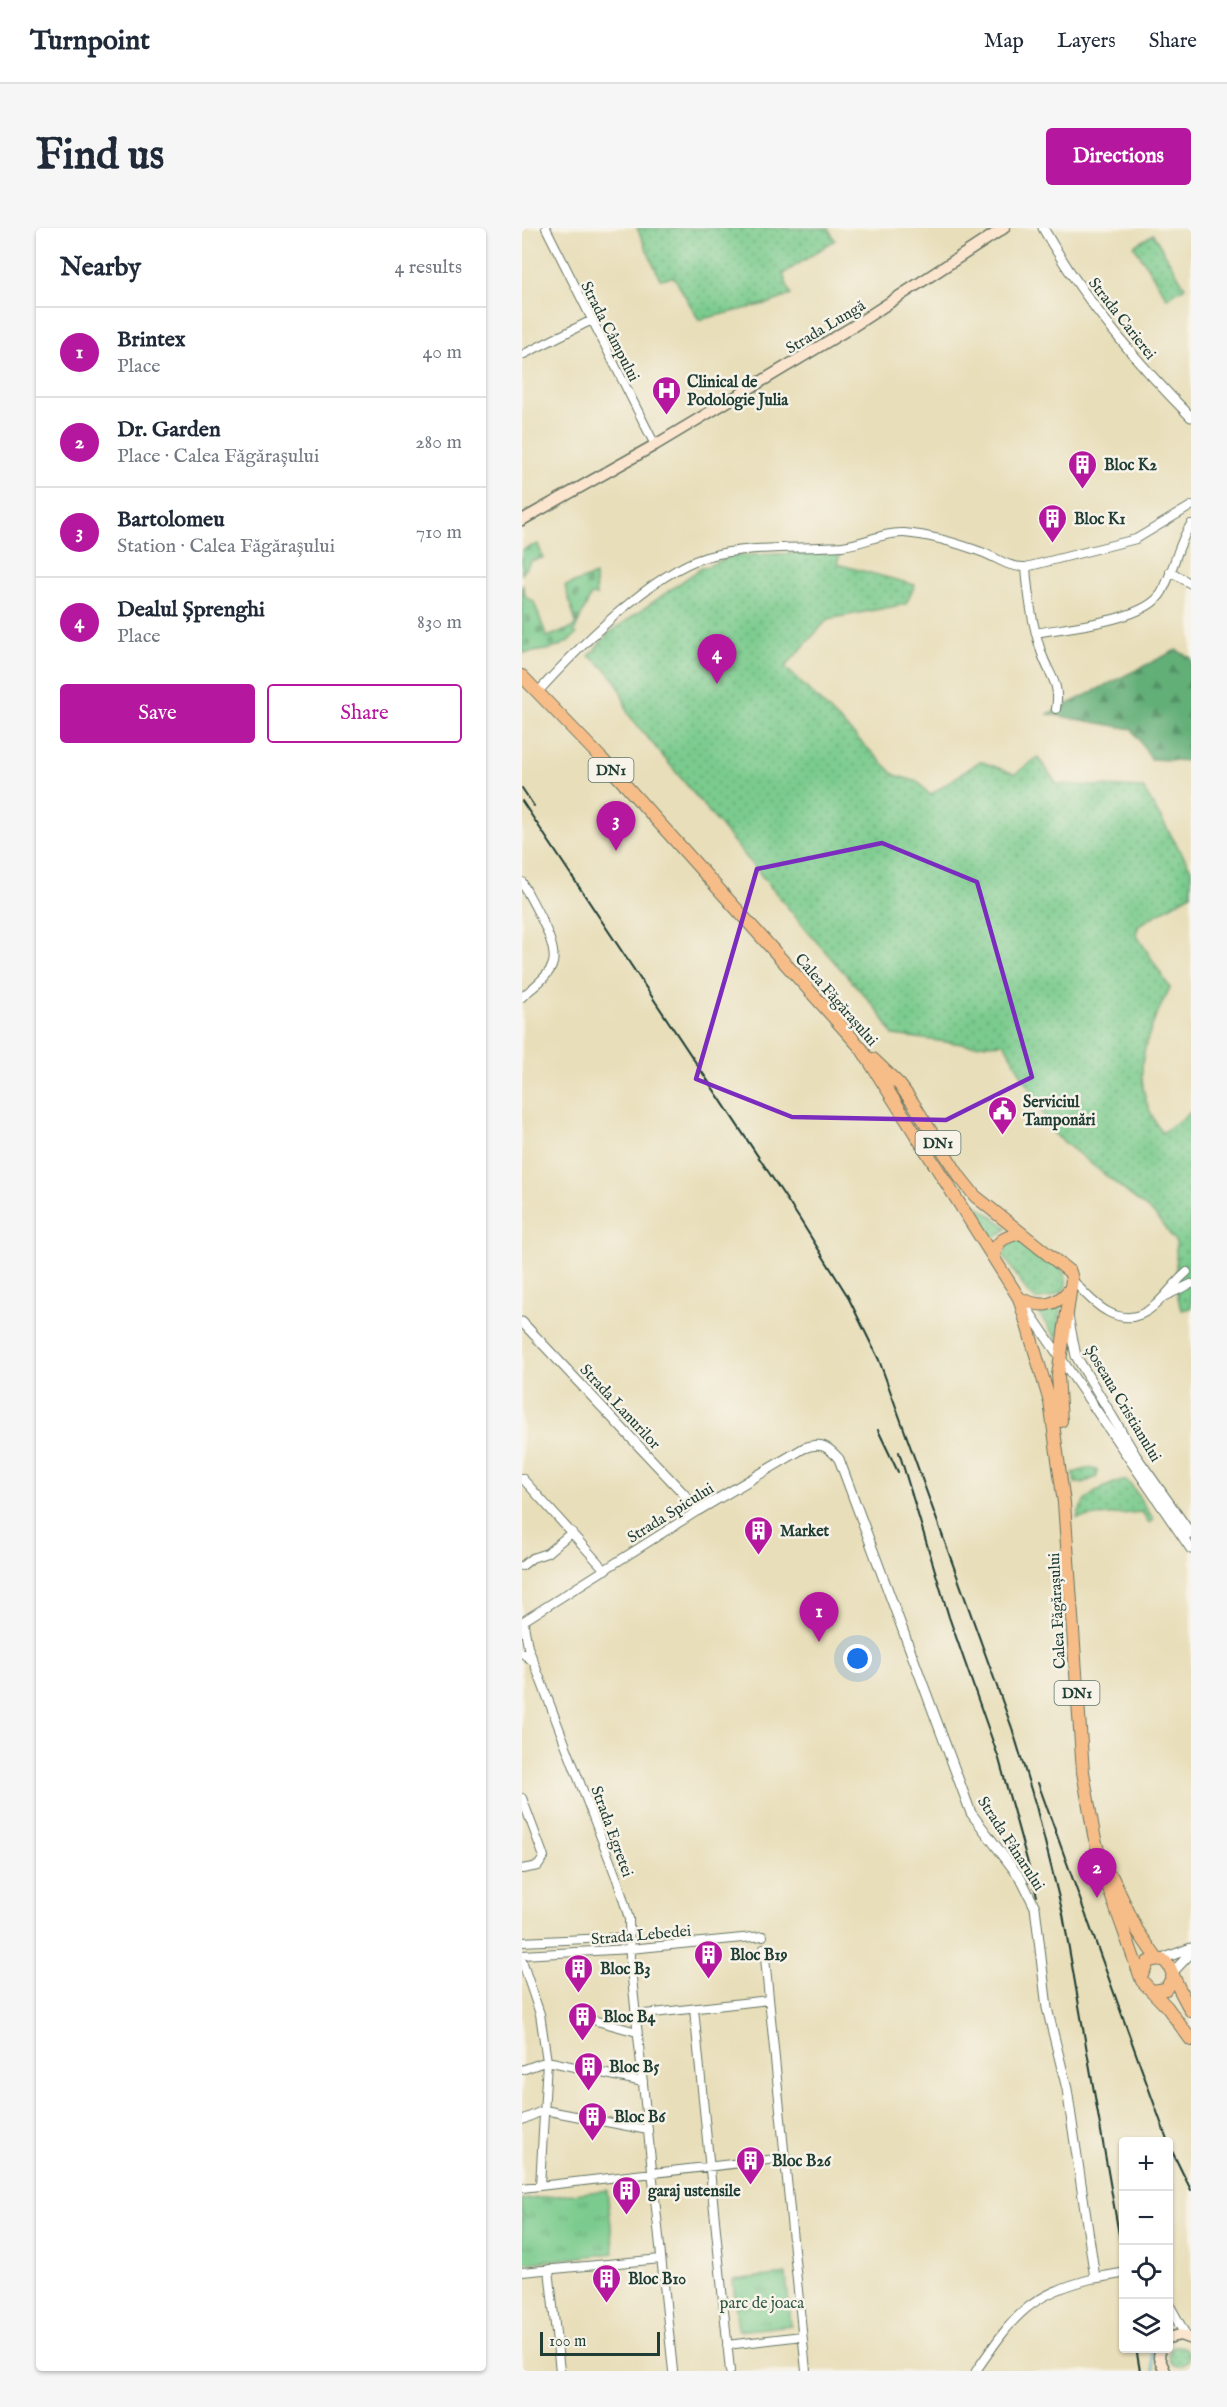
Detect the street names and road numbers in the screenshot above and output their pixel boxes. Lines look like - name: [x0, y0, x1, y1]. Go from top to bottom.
- street label: Strada Carierei: [1083, 274, 1160, 364]
- street label: Strada Câmpului: [575, 278, 643, 385]
- street label: Strada Lungă: [783, 296, 869, 359]
- road number: DN1: [588, 758, 634, 782]
- street label: Calea Făgărașului: [790, 950, 881, 1051]
- road number: DN1: [916, 1131, 960, 1155]
- street label: Șoseaua Cristianului: [1080, 1342, 1165, 1466]
- street label: Strada Lanurilor: [575, 1361, 664, 1454]
- street label: Strada Spicului: [624, 1479, 718, 1548]
- street label: Calea Făgărașului: [1045, 1552, 1071, 1670]
- road number: DN1: [1054, 1681, 1100, 1705]
- street label: Strada Egretei: [585, 1783, 637, 1880]
- street label: Strada Fânarului: [972, 1793, 1048, 1895]
- street label: Strada Lebedei: [590, 1922, 692, 1950]

